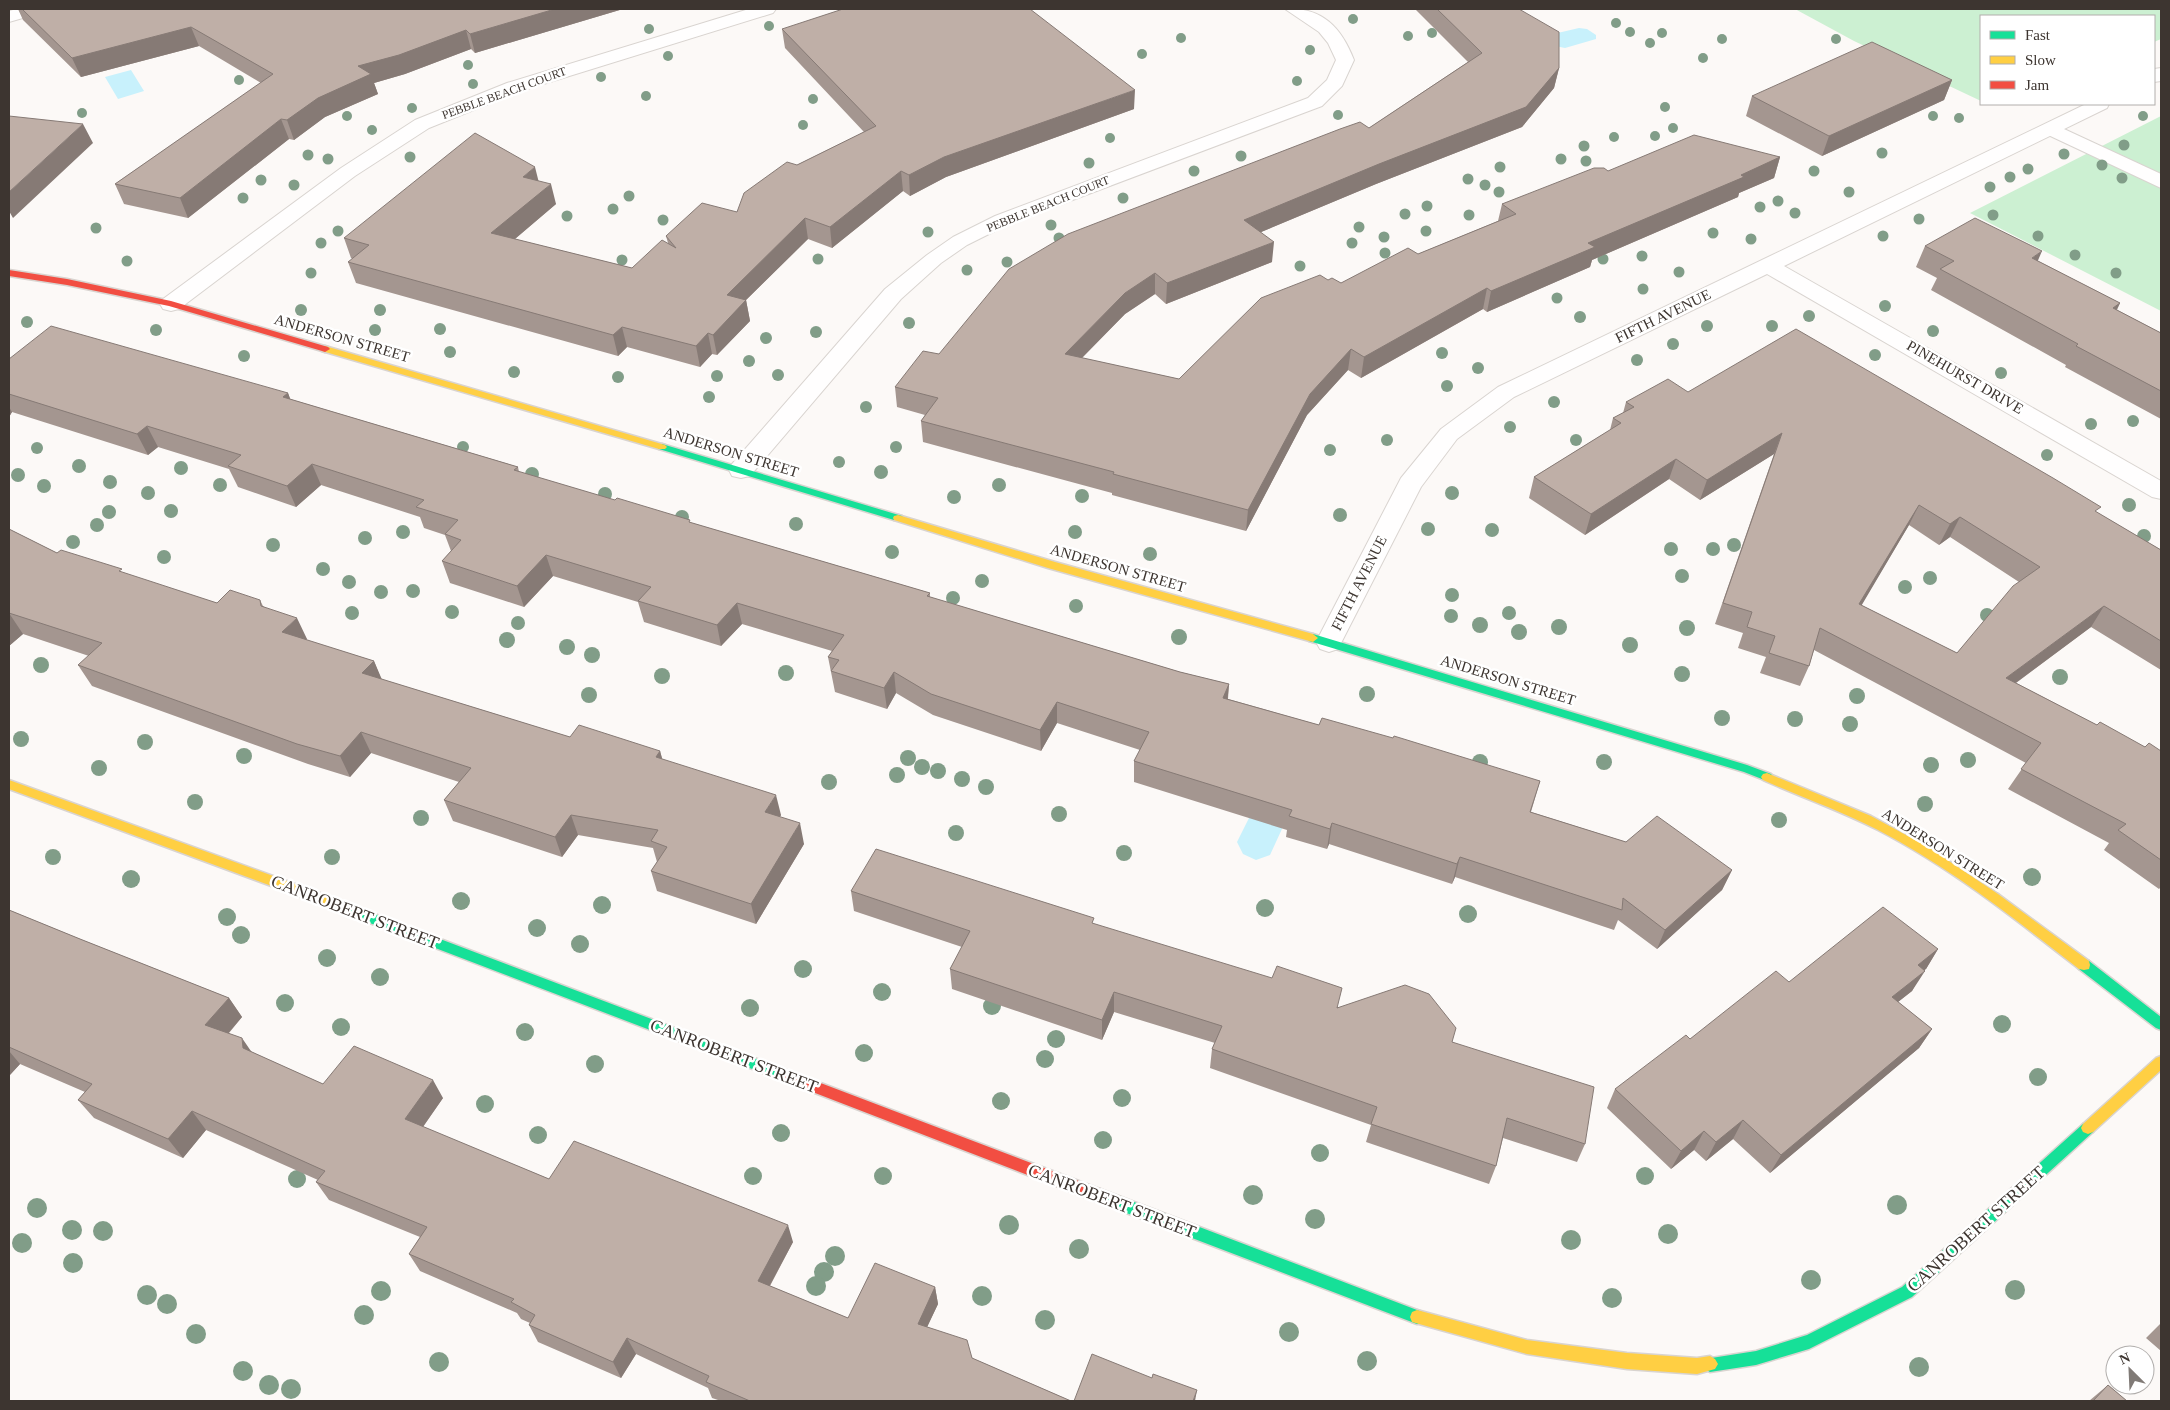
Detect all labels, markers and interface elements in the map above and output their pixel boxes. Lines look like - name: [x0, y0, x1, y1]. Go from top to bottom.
- legend: [1980, 15, 2155, 105]
- text: Fast: [2025, 27, 2051, 43]
- text: Slow: [2025, 52, 2056, 68]
- street label: PEBBLE BEACH COURT: [440, 64, 569, 122]
- text: Jam: [2025, 77, 2049, 93]
- street label: PEBBLE BEACH COURT: [985, 173, 1112, 235]
- street label: FIFTH AVENUE: [1613, 286, 1713, 346]
- street label: ANDERSON STREET: [272, 311, 412, 365]
- street label: PINEHURST DRIVE: [1904, 337, 2026, 417]
- street label: ANDERSON STREET: [662, 424, 800, 480]
- street label: FIFTH AVENUE: [1328, 533, 1390, 633]
- street label: ANDERSON STREET: [1048, 541, 1188, 595]
- street label: ANDERSON STREET: [1439, 652, 1577, 708]
- street label: ANDERSON STREET: [1879, 805, 2007, 893]
- street label: CANROBERT STREET: [268, 871, 442, 953]
- street label: CANROBERT STREET: [647, 1015, 821, 1097]
- street label: CANROBERT STREET: [1025, 1160, 1199, 1242]
- street label: CANROBERT STREET: [1903, 1162, 2049, 1296]
- north arrow: [2105, 1345, 2155, 1395]
- text: N: [2117, 1350, 2133, 1367]

